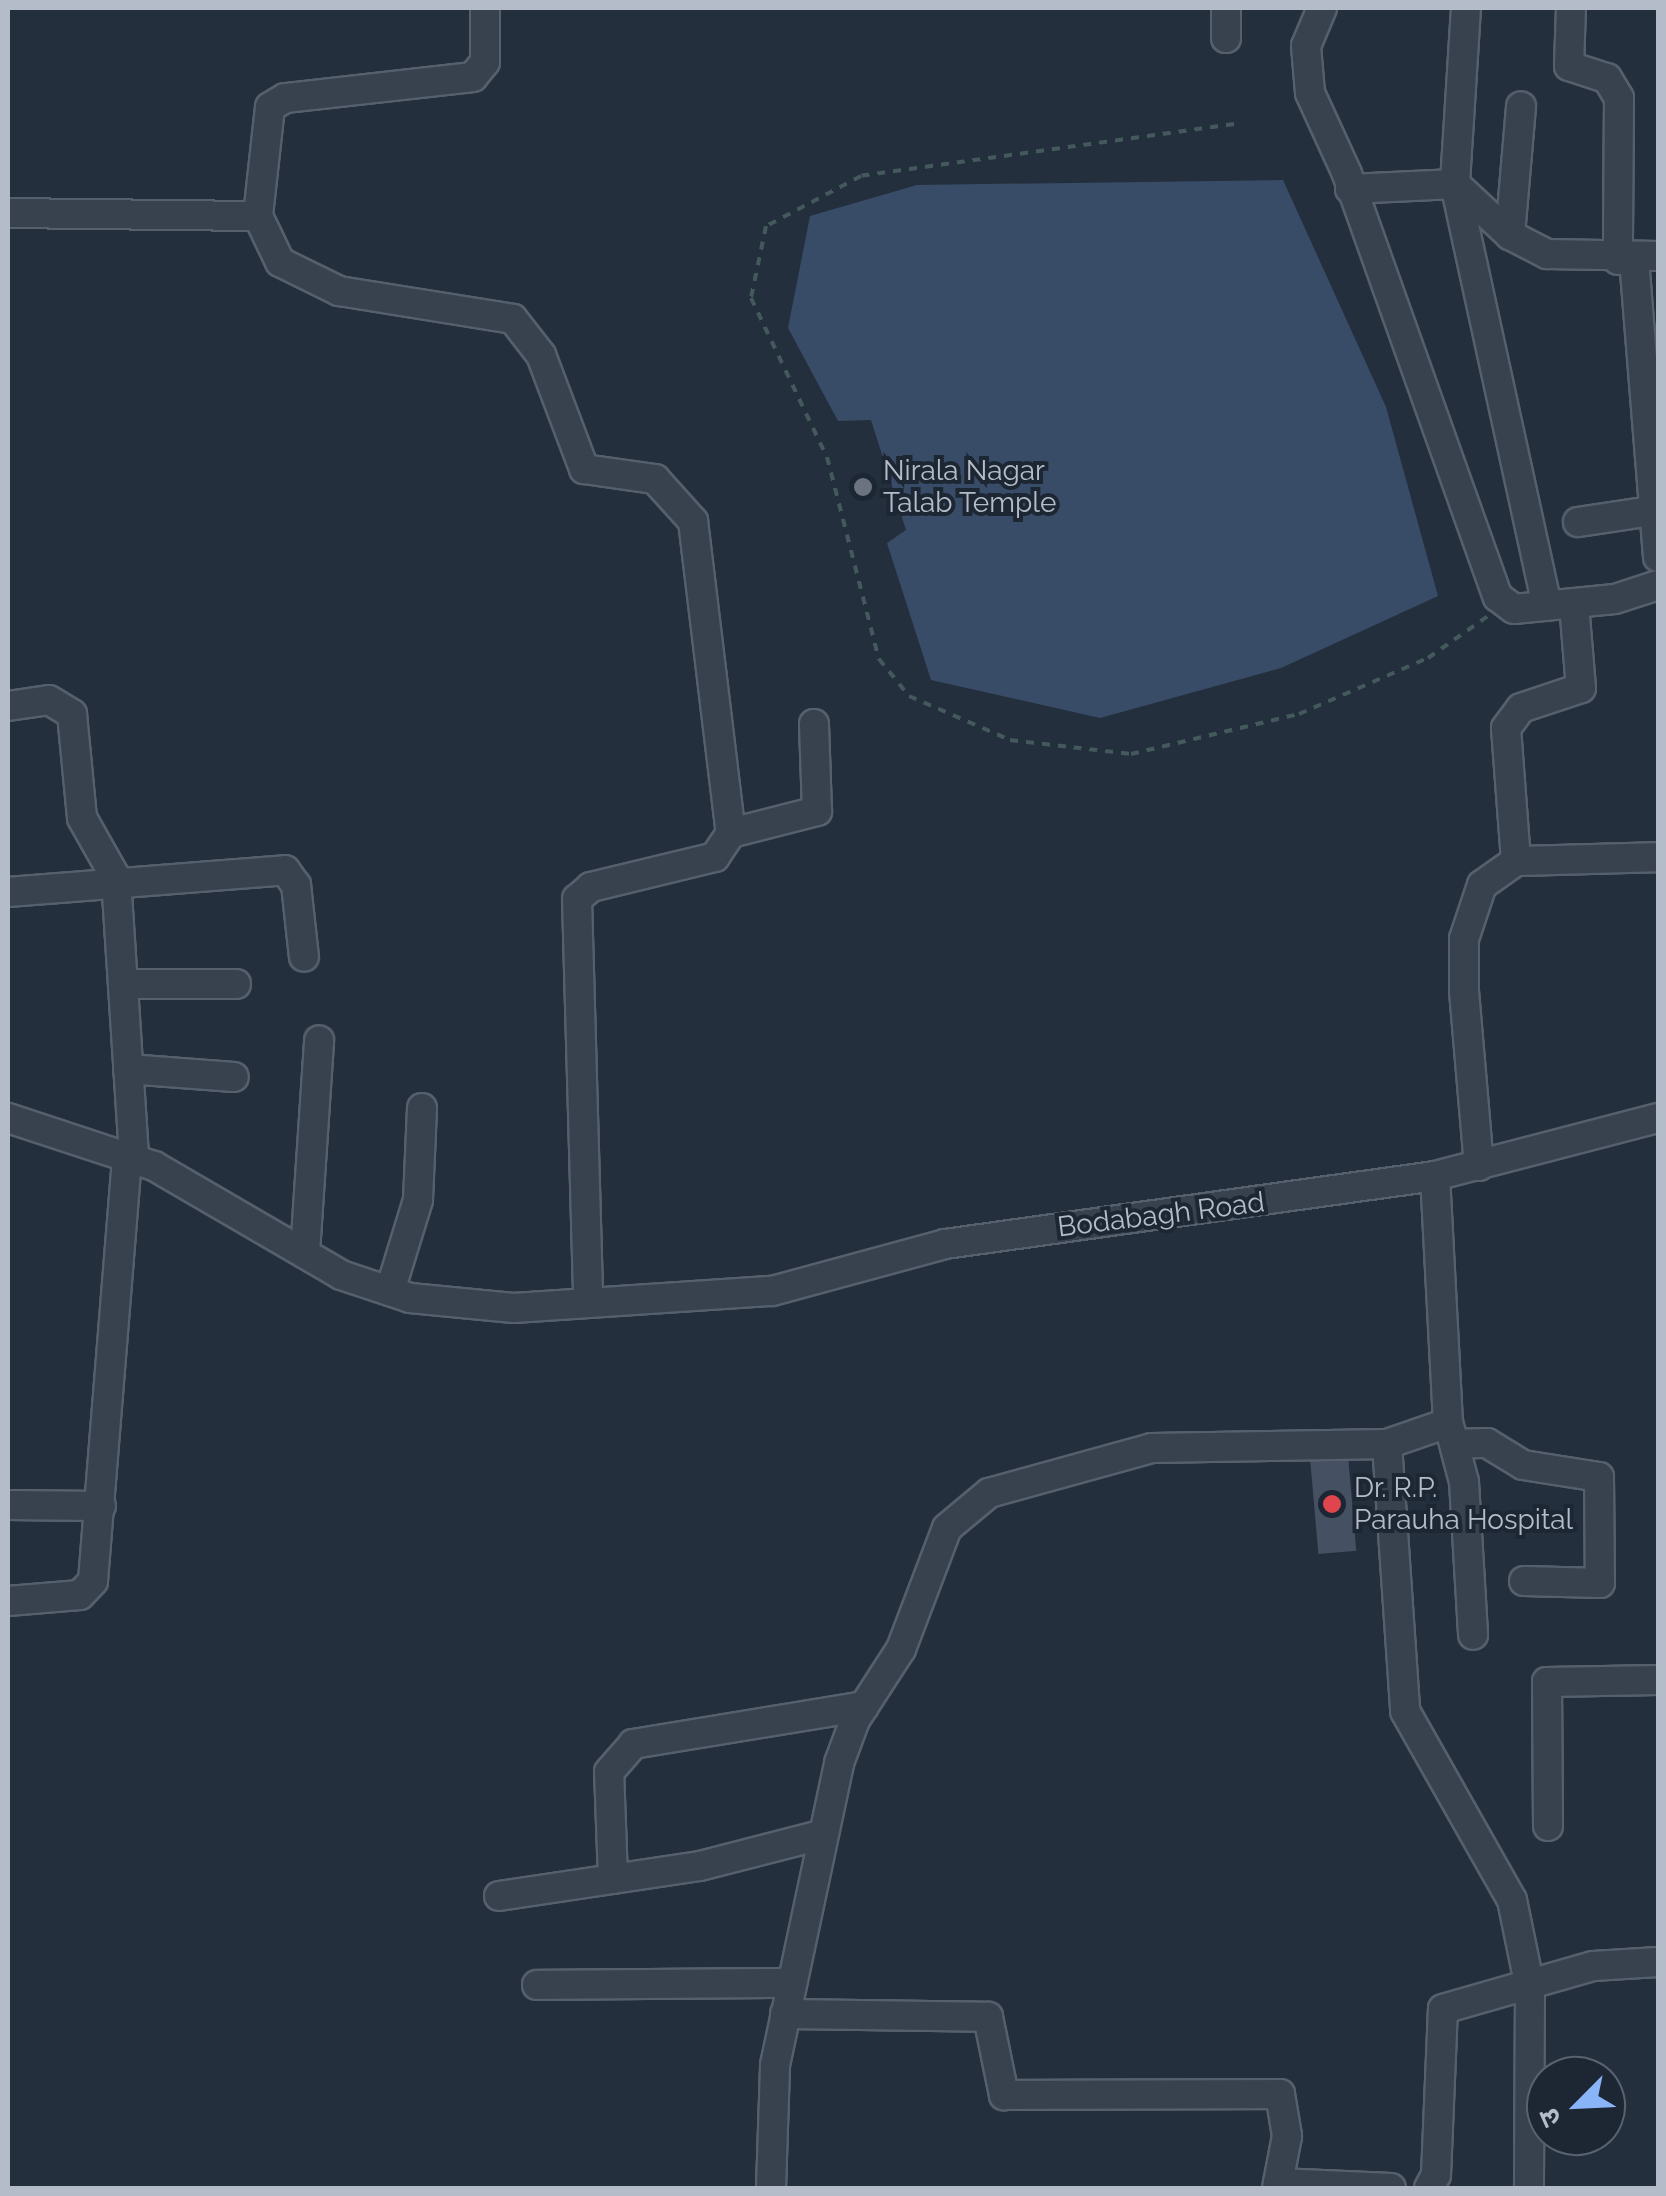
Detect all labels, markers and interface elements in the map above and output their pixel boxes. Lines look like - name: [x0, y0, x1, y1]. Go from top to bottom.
- place label: Nirala Nagar Talab Temple: [883, 454, 1057, 520]
- marker: Nirala Nagar Talab Temple: [852, 476, 874, 498]
- street label: Bodabagh Road: [1056, 1186, 1266, 1244]
- place label: Dr. R.P. Parauha Hospital: [1354, 1471, 1573, 1537]
- marker: Dr. R.P. Parauha Hospital: [1319, 1491, 1345, 1517]
- north arrow: [1526, 2056, 1626, 2156]
- text: उ: [1532, 2103, 1568, 2132]

